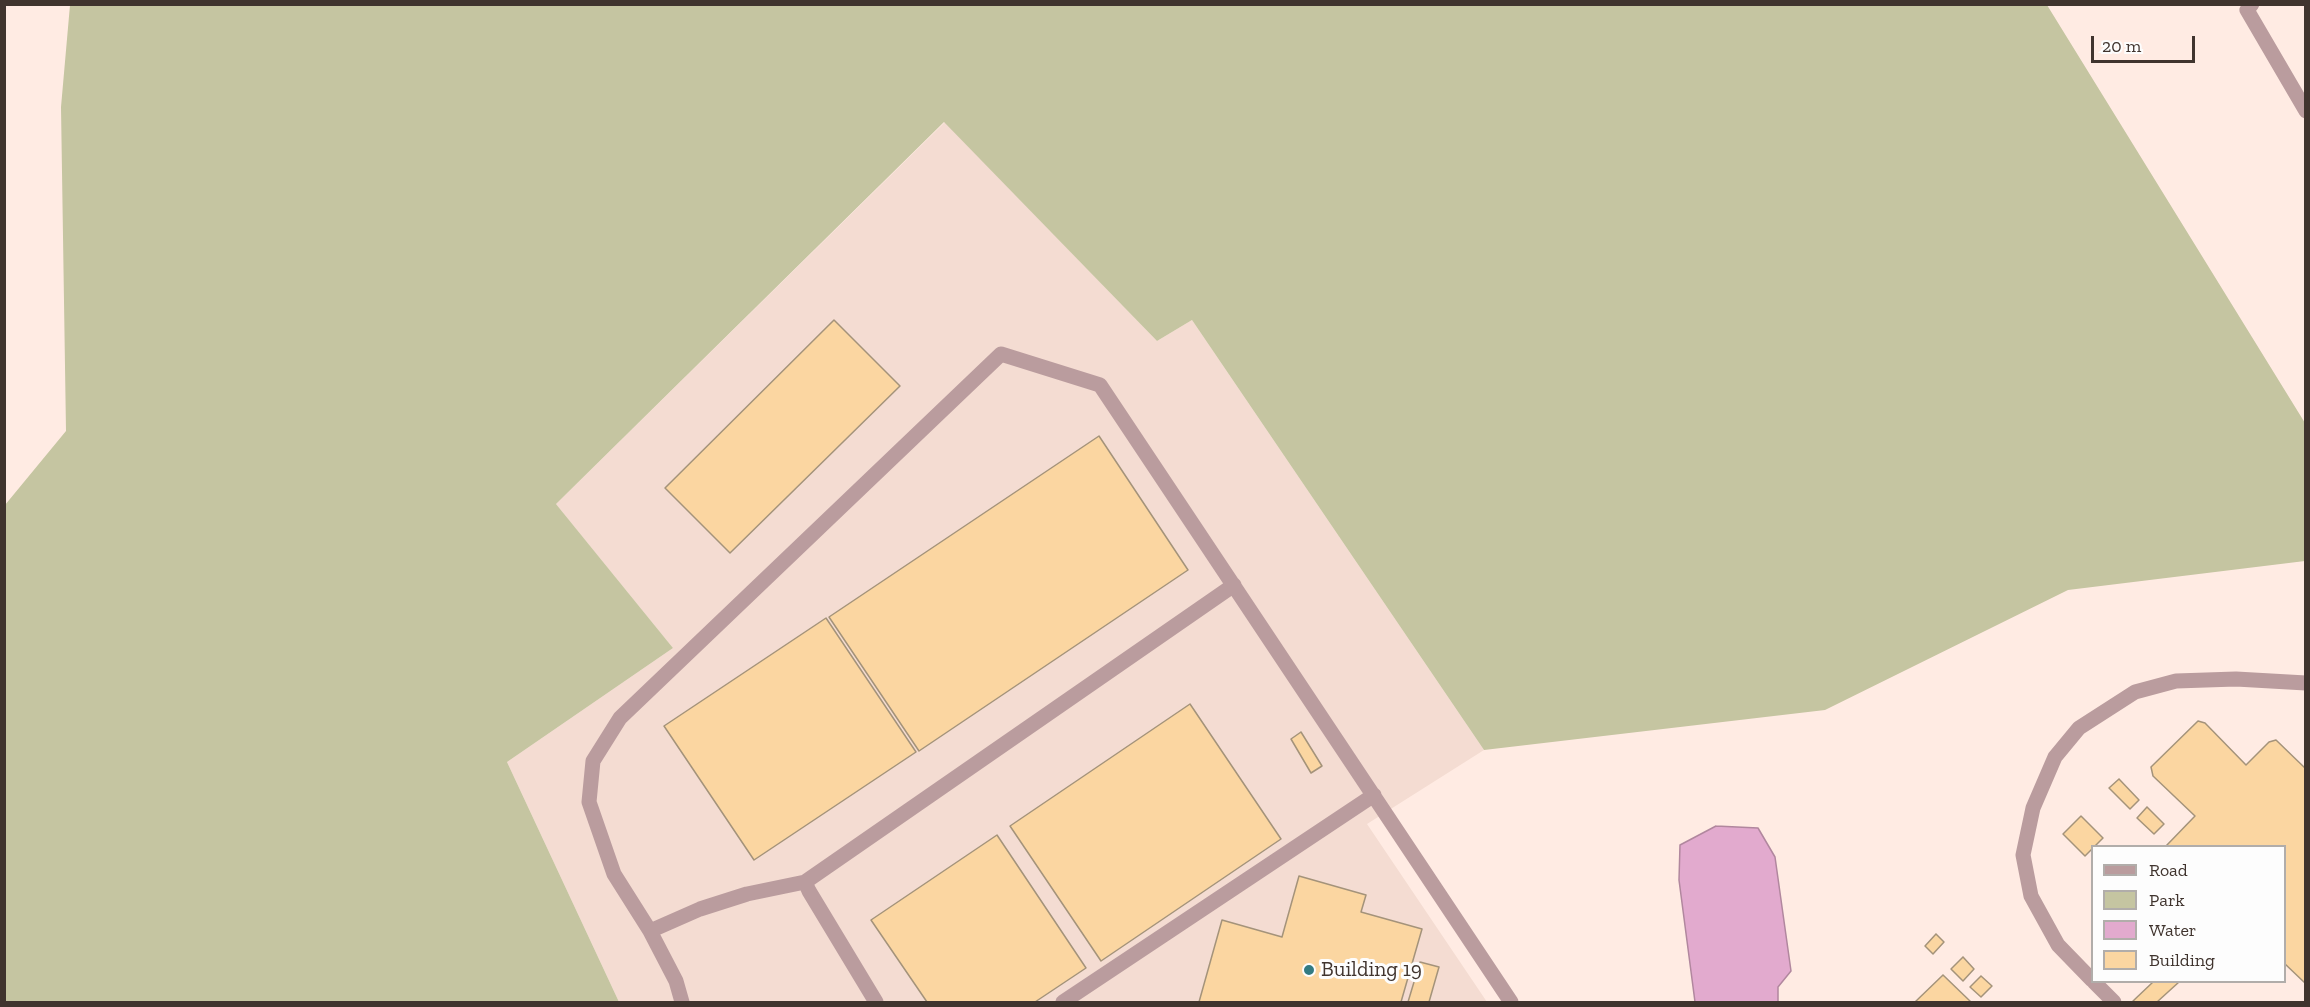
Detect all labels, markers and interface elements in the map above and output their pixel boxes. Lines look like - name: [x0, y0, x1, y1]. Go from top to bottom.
- scale bar: [2094, 24, 2198, 62]
- text: 20 m: [2102, 35, 2141, 57]
- legend: [2091, 845, 2286, 983]
- text: Road: [2149, 859, 2188, 881]
- text: Park: [2149, 889, 2185, 911]
- text: Water: [2149, 919, 2196, 941]
- text: Building: [2149, 949, 2215, 971]
- place label: Building 19: [1321, 957, 1422, 983]
- marker: Building 19: [1302, 963, 1316, 977]

